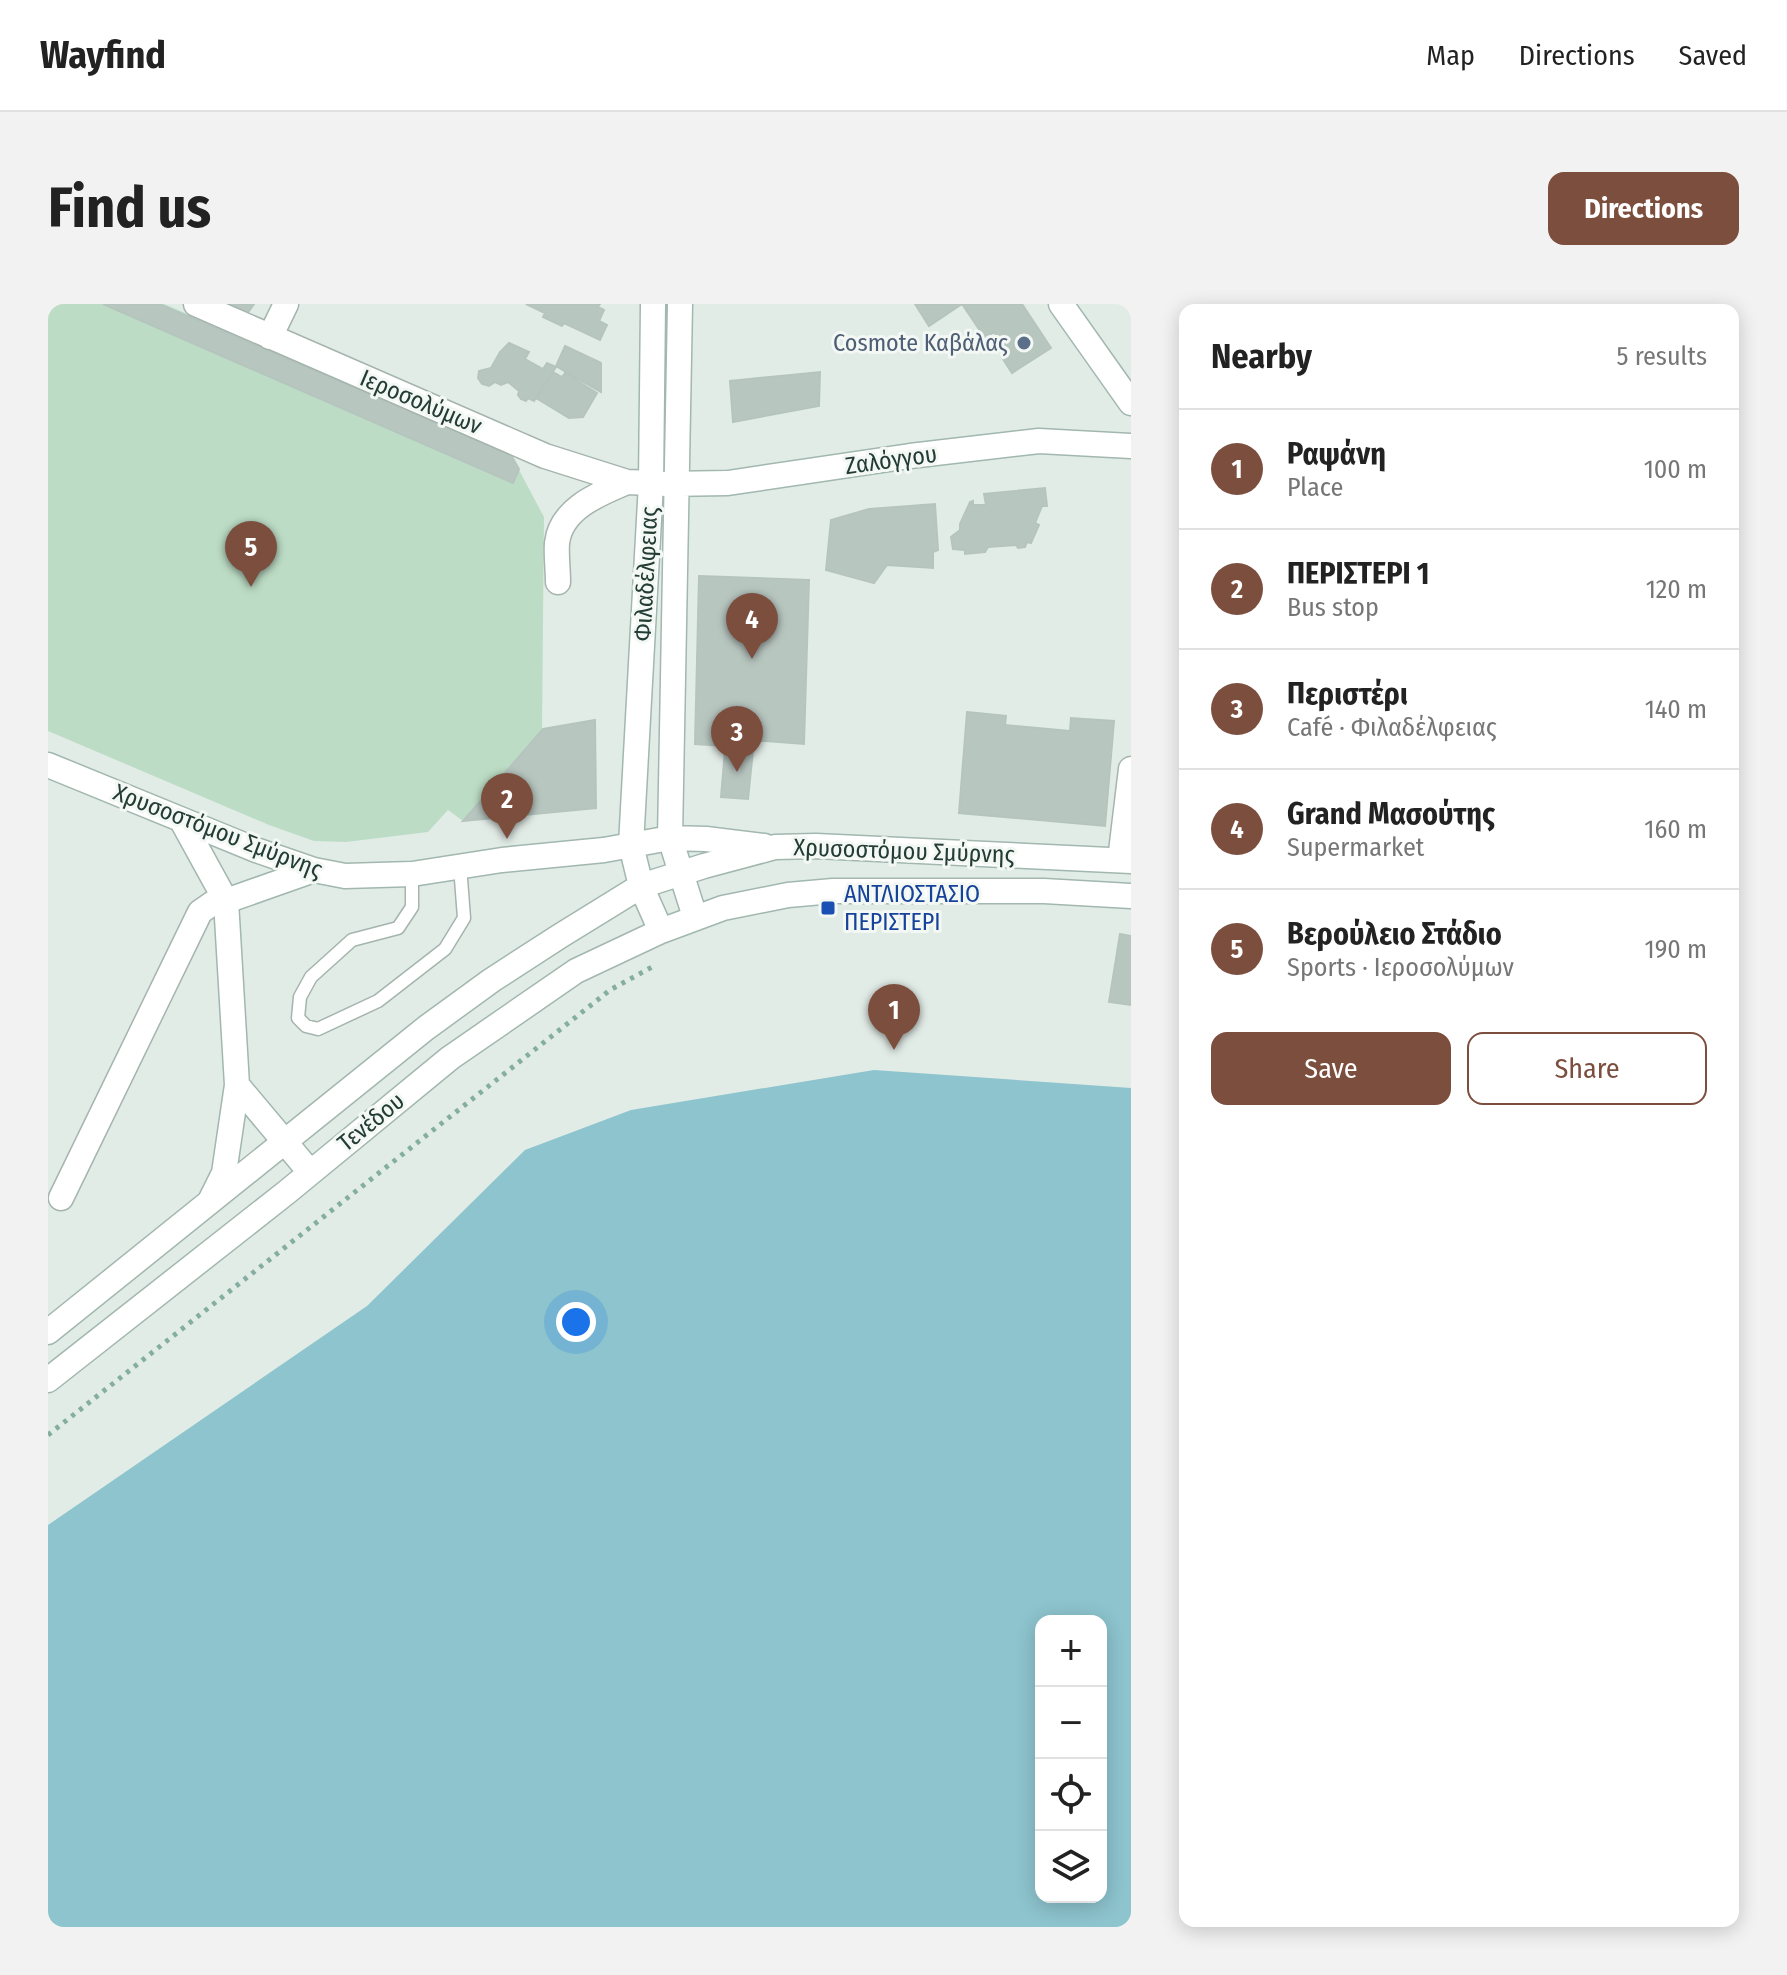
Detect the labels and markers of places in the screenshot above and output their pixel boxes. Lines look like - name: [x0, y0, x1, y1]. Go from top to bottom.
- place label: Cosmote Καβάλας: [833, 329, 1008, 357]
- marker: Cosmote Καβάλας: [1015, 334, 1033, 352]
- pin: 5: [225, 521, 277, 587]
- pin: 4: [726, 593, 778, 659]
- pin: 3: [711, 706, 763, 772]
- pin: 2: [481, 773, 533, 839]
- place label: ΑΝΤΛΙΟΣΤΑΣΙΟ ΠΕΡΙΣΤΕΡΙ: [844, 880, 980, 936]
- marker: ΑΝΤΛΙΟΣΤΑΣΙΟ ΠΕΡΙΣΤΕΡΙ: [819, 899, 837, 917]
- pin: 1: [868, 984, 920, 1050]

